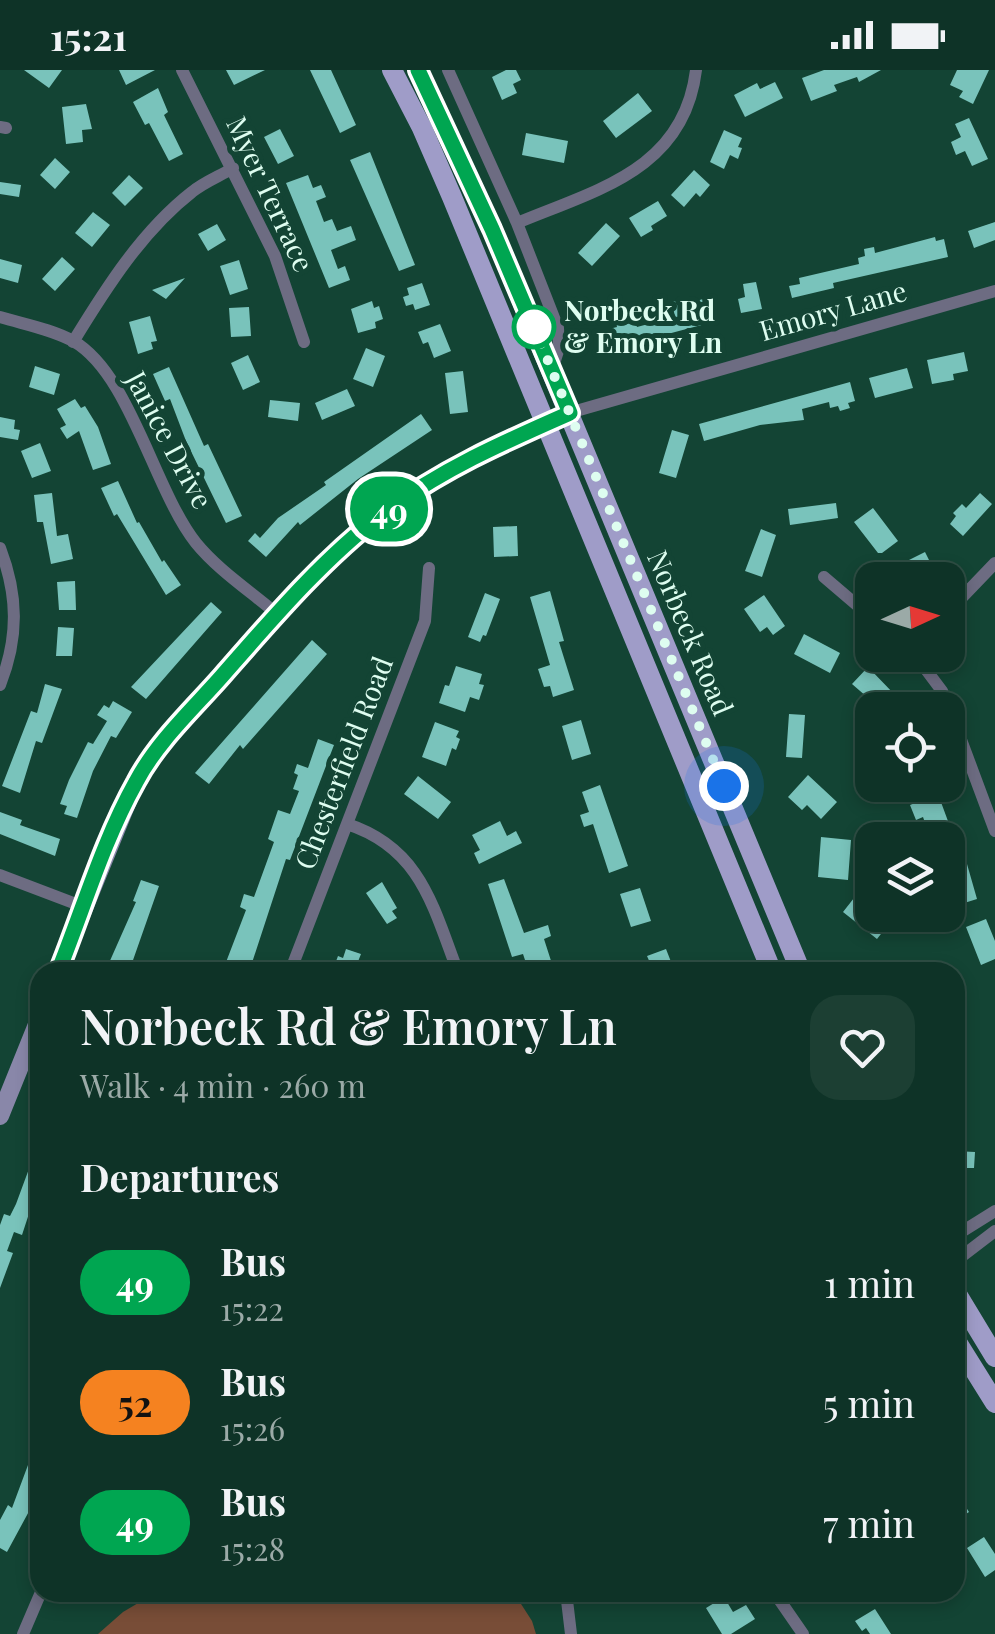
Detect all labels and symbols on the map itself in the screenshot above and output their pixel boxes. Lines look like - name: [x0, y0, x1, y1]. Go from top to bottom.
- street label: Myer Terrace: [219, 110, 323, 277]
- street label: Emory Lane: [755, 271, 910, 348]
- place label: Norbeck Rd & Emory Ln: [564, 291, 722, 360]
- marker: Norbeck Rd & Emory Ln: [513, 306, 555, 348]
- street label: Janice Drive: [118, 363, 222, 514]
- line badge: 49: [344, 476, 434, 542]
- street label: Norbeck Road: [640, 544, 743, 721]
- north arrow: [855, 562, 965, 672]
- street label: Chesterfield Road: [285, 651, 400, 874]
- your location: [699, 761, 749, 811]

